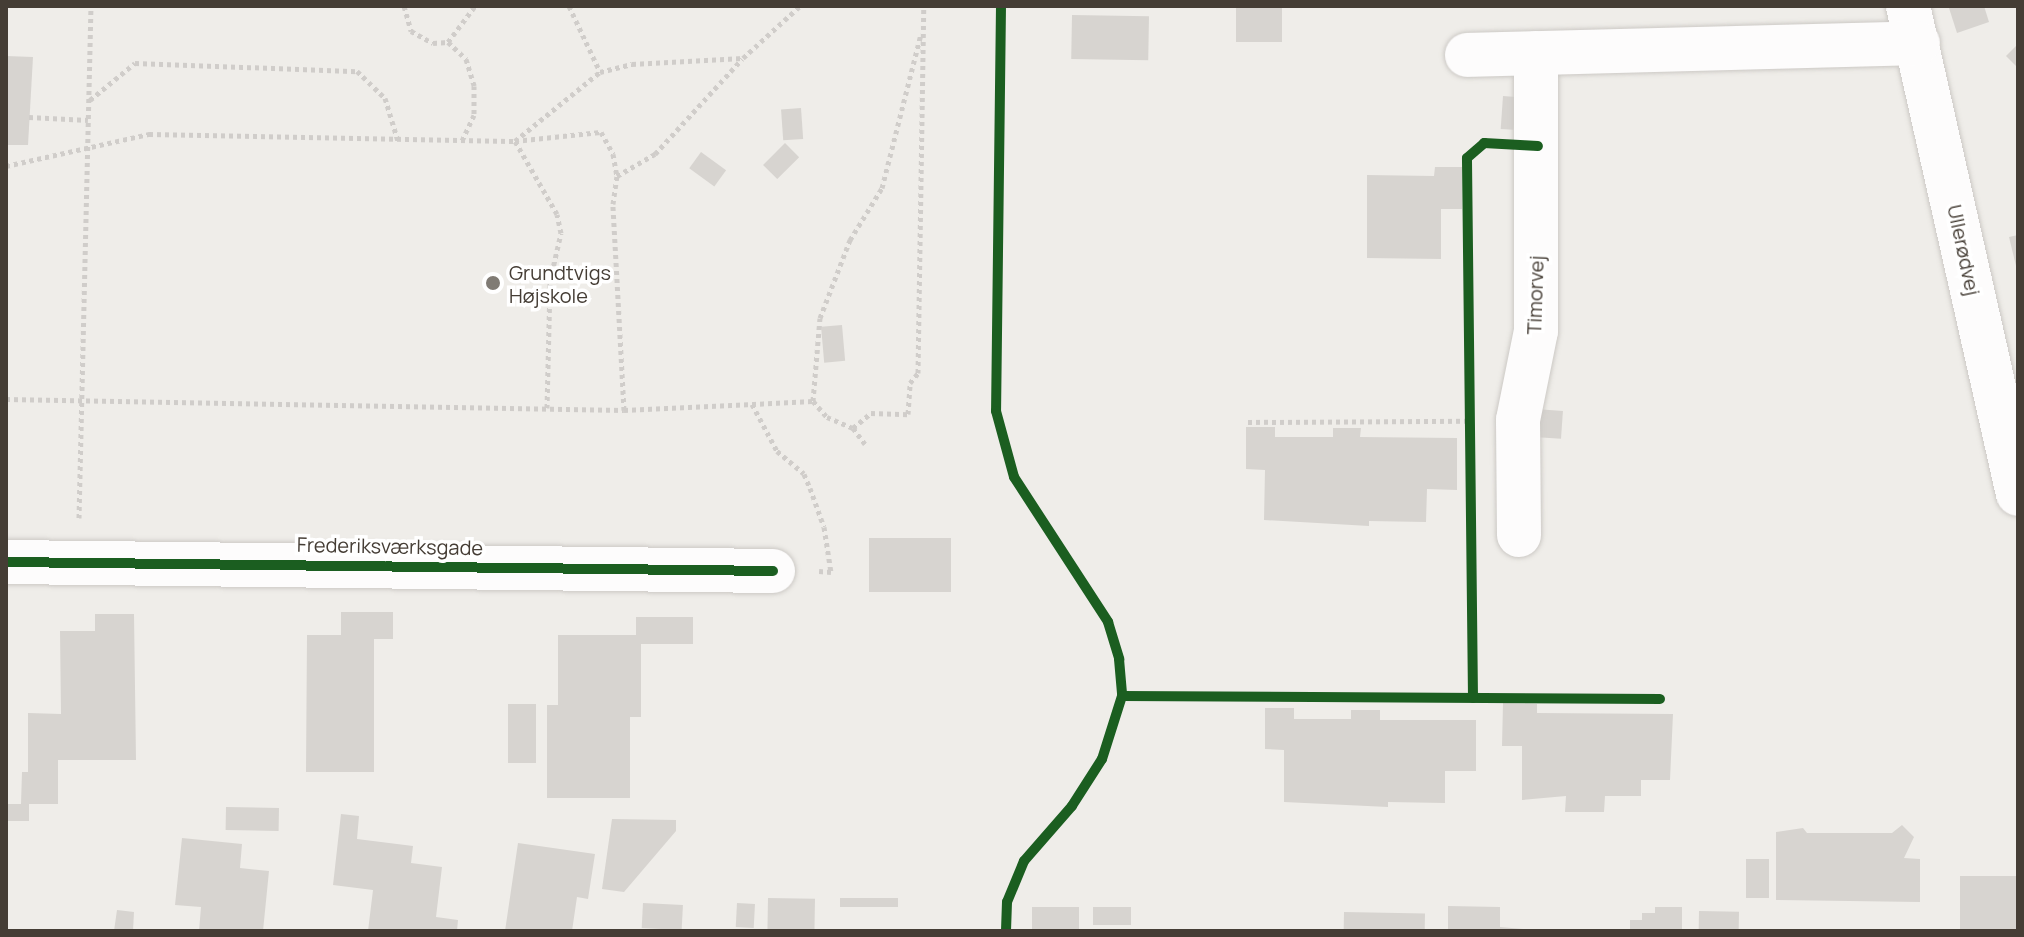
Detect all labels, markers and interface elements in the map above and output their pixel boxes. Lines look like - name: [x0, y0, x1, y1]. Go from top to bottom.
- street label: Ullerødvej: [1943, 202, 1985, 298]
- street label: Timorvej: [1522, 255, 1548, 335]
- place label: Grundtvigs Højskole: [509, 260, 611, 307]
- marker: Grundtvigs Højskole: [484, 274, 502, 292]
- street label: Frederiksværksgade: [297, 532, 483, 560]

